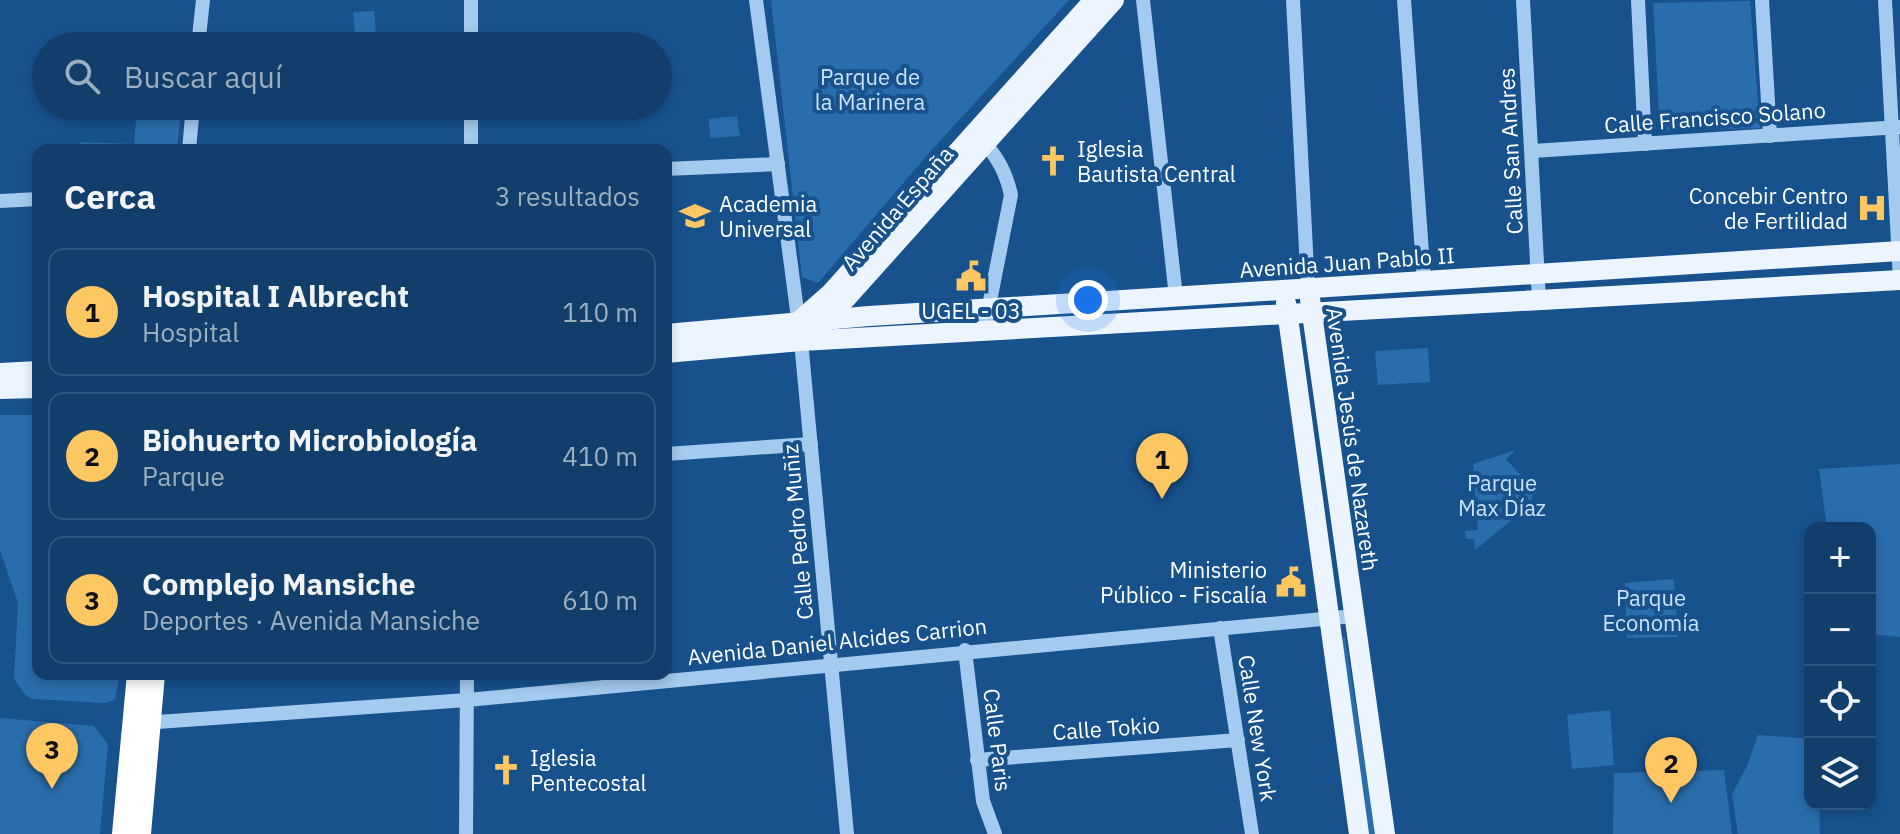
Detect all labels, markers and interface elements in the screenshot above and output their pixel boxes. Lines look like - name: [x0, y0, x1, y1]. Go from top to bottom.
- search box: [32, 32, 672, 120]
- icon: search: [60, 54, 104, 98]
- text: Buscar aquí: [124, 57, 282, 96]
- park label: Parque de la Marinera: [815, 62, 925, 116]
- street label: Calle San Andres: [1491, 67, 1529, 235]
- street label: Calle Francisco Solano: [1603, 95, 1827, 139]
- place label: Iglesia Bautista Central: [1077, 134, 1236, 188]
- street label: Avenida España: [835, 139, 959, 277]
- church icon: Iglesia Bautista Central: [1036, 144, 1070, 178]
- text: Cerca: [64, 174, 156, 218]
- text: 3 resultados: [495, 179, 640, 213]
- place label: Concebir Centro de Fertilidad: [1689, 181, 1848, 235]
- place label: Academia Universal: [719, 189, 817, 243]
- hospital icon: Concebir Centro de Fertilidad: [1855, 191, 1889, 225]
- school or university icon: Academia Universal: [678, 199, 712, 233]
- street label: Avenida Juan Pablo II: [1238, 240, 1456, 284]
- public building icon: UGEL - 03: [954, 259, 988, 293]
- text: Hospital I Albrecht: [142, 276, 409, 315]
- your location: [1068, 280, 1108, 320]
- text: 1: [84, 295, 100, 329]
- text: 110 m: [562, 295, 638, 329]
- place label: UGEL - 03: [921, 296, 1021, 325]
- street label: Avenida Jesús de Nazareth: [1320, 305, 1386, 573]
- text: Hospital: [142, 315, 239, 349]
- text: Biohuerto Microbiología: [142, 420, 477, 459]
- pin: 1: [1136, 433, 1188, 499]
- text: 2: [84, 439, 100, 473]
- text: 410 m: [562, 439, 638, 473]
- street label: Calle Pedro Muñiz: [775, 443, 819, 621]
- text: Parque: [142, 459, 225, 493]
- park label: Parque Max Díaz: [1458, 468, 1546, 522]
- map controls: [1804, 522, 1876, 810]
- button: +: [1804, 522, 1876, 594]
- place label: Ministerio Público - Fiscalía: [1100, 555, 1267, 609]
- text: Complejo Mansiche: [142, 564, 416, 603]
- public building icon: Ministerio Público - Fiscalía: [1274, 565, 1308, 599]
- text: 3: [84, 583, 100, 617]
- text: 610 m: [562, 583, 638, 617]
- park label: Parque Economía: [1602, 583, 1700, 637]
- button: −: [1804, 594, 1876, 666]
- text: Deportes · Avenida Mansiche: [142, 603, 480, 637]
- street label: Avenida Daniel Alcides Carrion: [686, 611, 988, 671]
- street label: Calle New York: [1232, 653, 1284, 804]
- button: locate: [1804, 666, 1876, 738]
- street label: Calle Paris: [977, 687, 1019, 793]
- street label: Calle Tokio: [1051, 710, 1161, 746]
- pin: 3: [26, 723, 78, 789]
- pin: 2: [1645, 737, 1697, 803]
- button: layers: [1804, 738, 1876, 810]
- place label: Iglesia Pentecostal: [530, 743, 646, 797]
- church icon: Iglesia Pentecostal: [489, 753, 523, 787]

